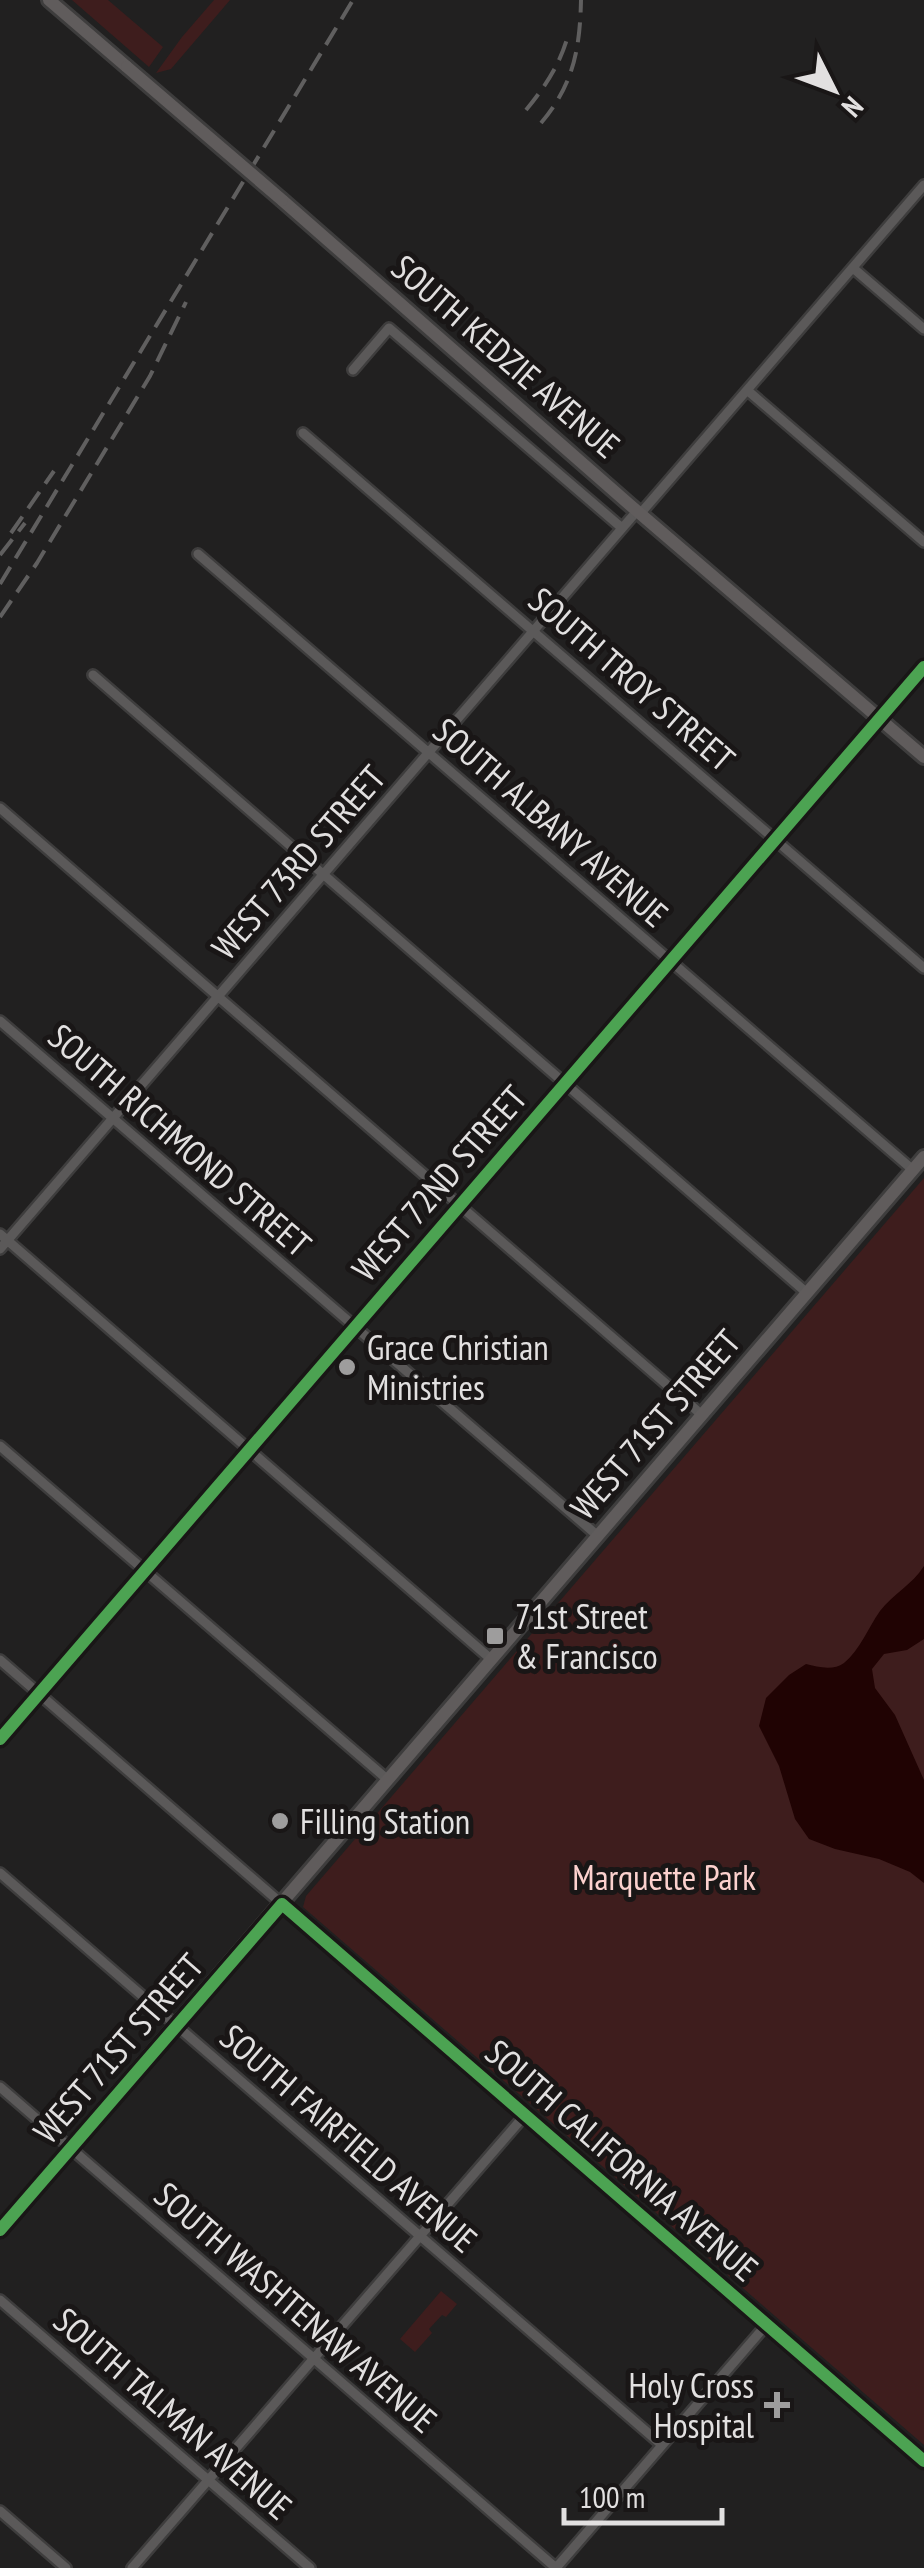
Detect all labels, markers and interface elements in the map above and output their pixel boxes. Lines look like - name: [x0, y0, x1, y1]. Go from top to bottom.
- north arrow: [784, 40, 884, 140]
- text: N: [834, 89, 872, 125]
- street label: SOUTH KEDZIE AVENUE: [382, 244, 630, 468]
- street label: SOUTH TROY STREET: [519, 577, 745, 781]
- street label: SOUTH ALBANY AVENUE: [424, 707, 678, 937]
- street label: WEST 73RD STREET: [201, 755, 395, 969]
- street label: SOUTH RICHMOND STREET: [39, 1013, 321, 1267]
- street label: WEST 72ND STREET: [341, 1075, 537, 1290]
- street label: WEST 71ST STREET: [560, 1319, 750, 1529]
- place label: Grace Christian Ministries: [367, 1324, 549, 1410]
- marker: Grace Christian Ministries: [336, 1356, 358, 1378]
- place label: 71st Street & Francisco: [515, 1593, 658, 1679]
- marker: 71st Street & Francisco: [484, 1625, 506, 1647]
- place label: Filling Station: [300, 1798, 470, 1844]
- marker: Filling Station: [269, 1810, 291, 1832]
- park label: Marquette Park: [572, 1854, 756, 1900]
- street label: WEST 71ST STREET: [23, 1943, 213, 2153]
- street label: SOUTH FAIRFIELD AVENUE: [211, 2014, 487, 2262]
- street label: SOUTH CALIFORNIA AVENUE: [476, 2029, 768, 2291]
- street label: SOUTH WASHTENAW AVENUE: [145, 2172, 447, 2442]
- street label: SOUTH TALMAN AVENUE: [44, 2297, 302, 2529]
- place label: Holy Cross Hospital: [628, 2362, 754, 2448]
- marker: Holy Cross Hospital: [764, 2392, 790, 2418]
- scale bar: [564, 2463, 722, 2525]
- text: 100 m: [579, 2477, 645, 2516]

